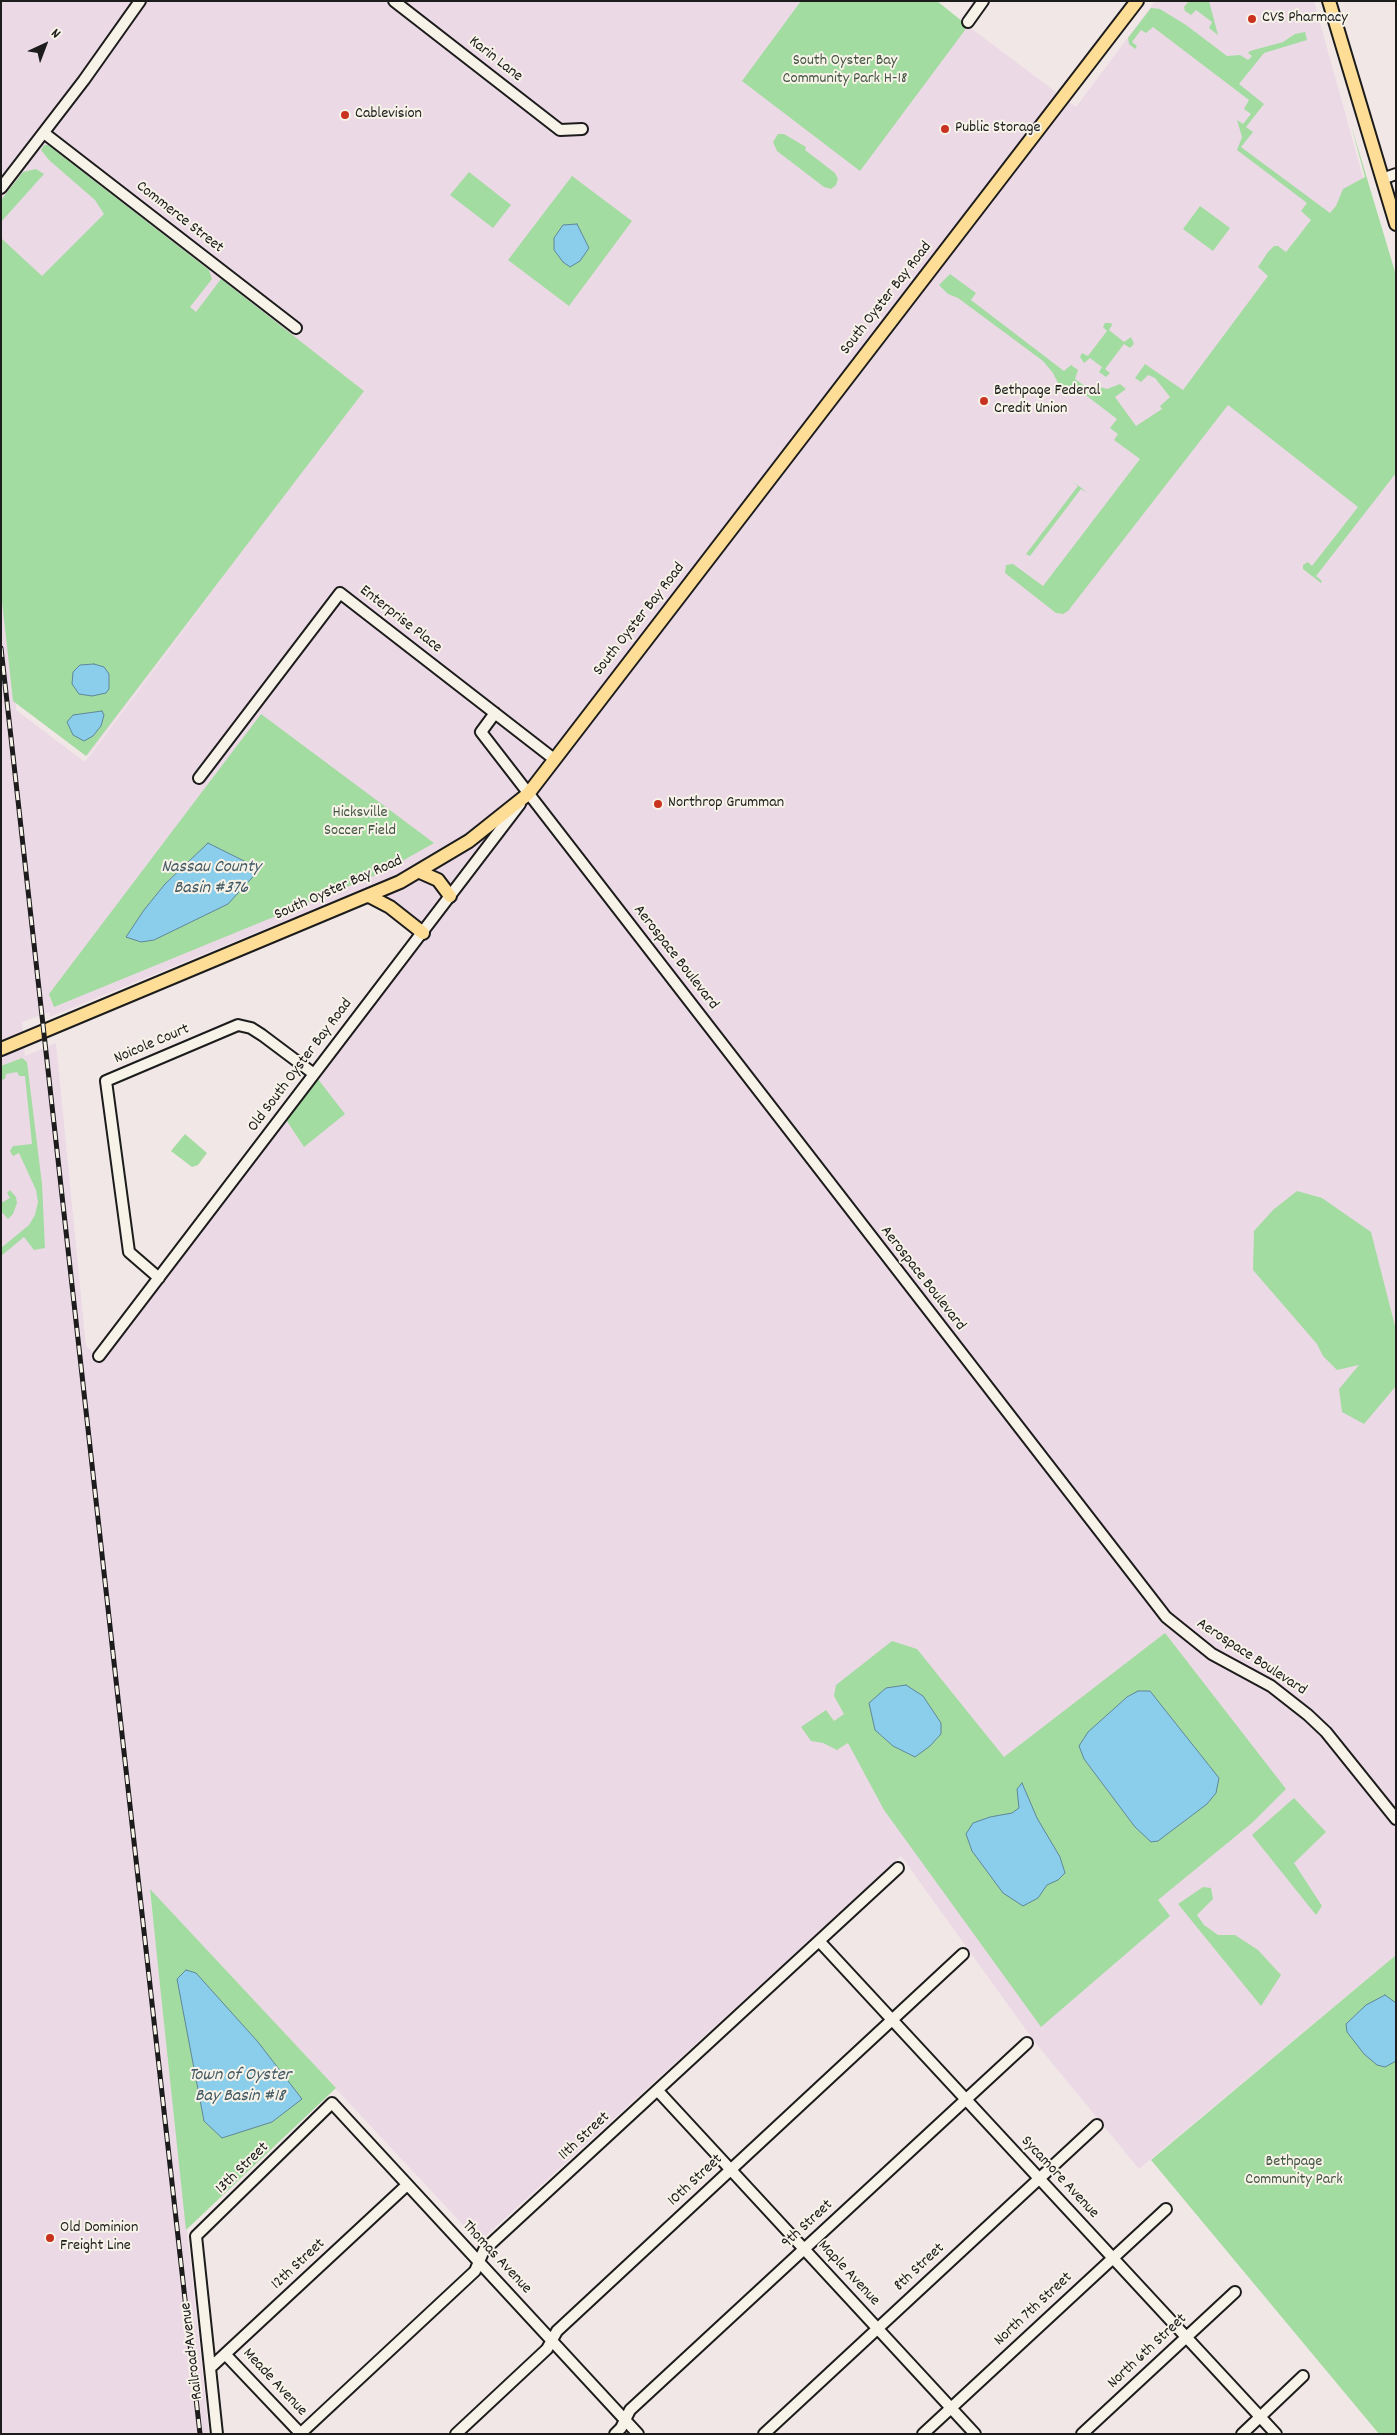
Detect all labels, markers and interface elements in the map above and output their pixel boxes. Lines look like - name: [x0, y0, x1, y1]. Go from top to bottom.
- place label: CVS Pharmacy: [1262, 9, 1348, 29]
- marker: CVS Pharmacy: [1246, 13, 1258, 25]
- north arrow: [20, 20, 70, 70]
- text: N: [46, 24, 65, 44]
- street label: Karin Lane: [464, 33, 526, 87]
- park label: South Oyster Bay Community Park H-18: [783, 52, 907, 90]
- place label: Cablevision: [355, 105, 422, 125]
- marker: Cablevision: [339, 109, 351, 121]
- place label: Public Storage: [955, 119, 1040, 139]
- marker: Public Storage: [939, 123, 951, 135]
- street label: Commerce Street: [131, 178, 227, 258]
- street label: South Oyster Bay Road: [837, 239, 937, 359]
- place label: Bethpage Federal Credit Union: [994, 382, 1100, 420]
- marker: Bethpage Federal Credit Union: [978, 395, 990, 407]
- street label: South Oyster Bay Road: [590, 560, 690, 680]
- street label: Enterprise Place: [355, 582, 445, 658]
- place label: Northrop Grumman: [668, 794, 784, 814]
- marker: Northrop Grumman: [652, 798, 664, 810]
- park label: Hicksville Soccer Field: [324, 804, 396, 842]
- street label: South Oyster Bay Road: [272, 852, 406, 926]
- water label: Nassau County Basin #376: [161, 858, 261, 901]
- street label: Aerospace Boulevard: [628, 902, 722, 1014]
- street label: Old South Oyster Bay Road: [245, 995, 357, 1137]
- street label: Noicole Court: [112, 1021, 192, 1069]
- street label: Aerospace Boulevard: [875, 1223, 969, 1335]
- street label: Aerospace Boulevard: [1192, 1615, 1310, 1701]
- water label: Town of Oyster Bay Basin #18: [189, 2066, 291, 2108]
- street label: 11th Street: [555, 2109, 615, 2165]
- street label: Sycamore Avenue: [1016, 2133, 1102, 2223]
- street label: 13th Street: [212, 2139, 274, 2199]
- street label: 10th Street: [665, 2151, 727, 2211]
- park label: Bethpage Community Park: [1245, 2153, 1343, 2191]
- street label: 9th Street: [778, 2196, 838, 2254]
- street label: Thomas Avenue: [457, 2217, 535, 2299]
- place label: Old Dominion Freight Line: [60, 2219, 138, 2257]
- marker: Old Dominion Freight Line: [44, 2232, 56, 2244]
- street label: 12th Street: [268, 2235, 330, 2295]
- street label: Maple Avenue: [813, 2237, 883, 2311]
- street label: 8th Street: [891, 2240, 949, 2296]
- street label: North 7th Street: [991, 2269, 1077, 2351]
- street label: Railroad Avenue: [178, 2301, 208, 2401]
- street label: North 6th Street: [1104, 2310, 1192, 2394]
- street label: Meade Avenue: [238, 2345, 310, 2421]

